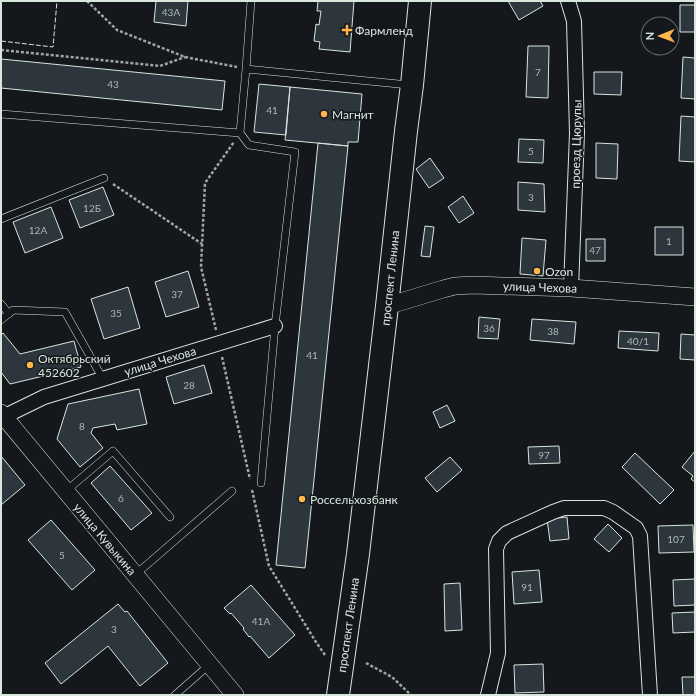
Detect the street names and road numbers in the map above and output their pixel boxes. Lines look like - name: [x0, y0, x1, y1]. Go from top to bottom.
- street label: проезд Цюрупы: [568, 99, 584, 189]
- street label: проспект Ленина: [378, 230, 402, 326]
- street label: улица Чехова: [503, 278, 577, 296]
- street label: улица Чехова: [122, 343, 198, 379]
- street label: улица Кувыкина: [70, 500, 140, 578]
- street label: проспект Ленина: [334, 577, 362, 673]

